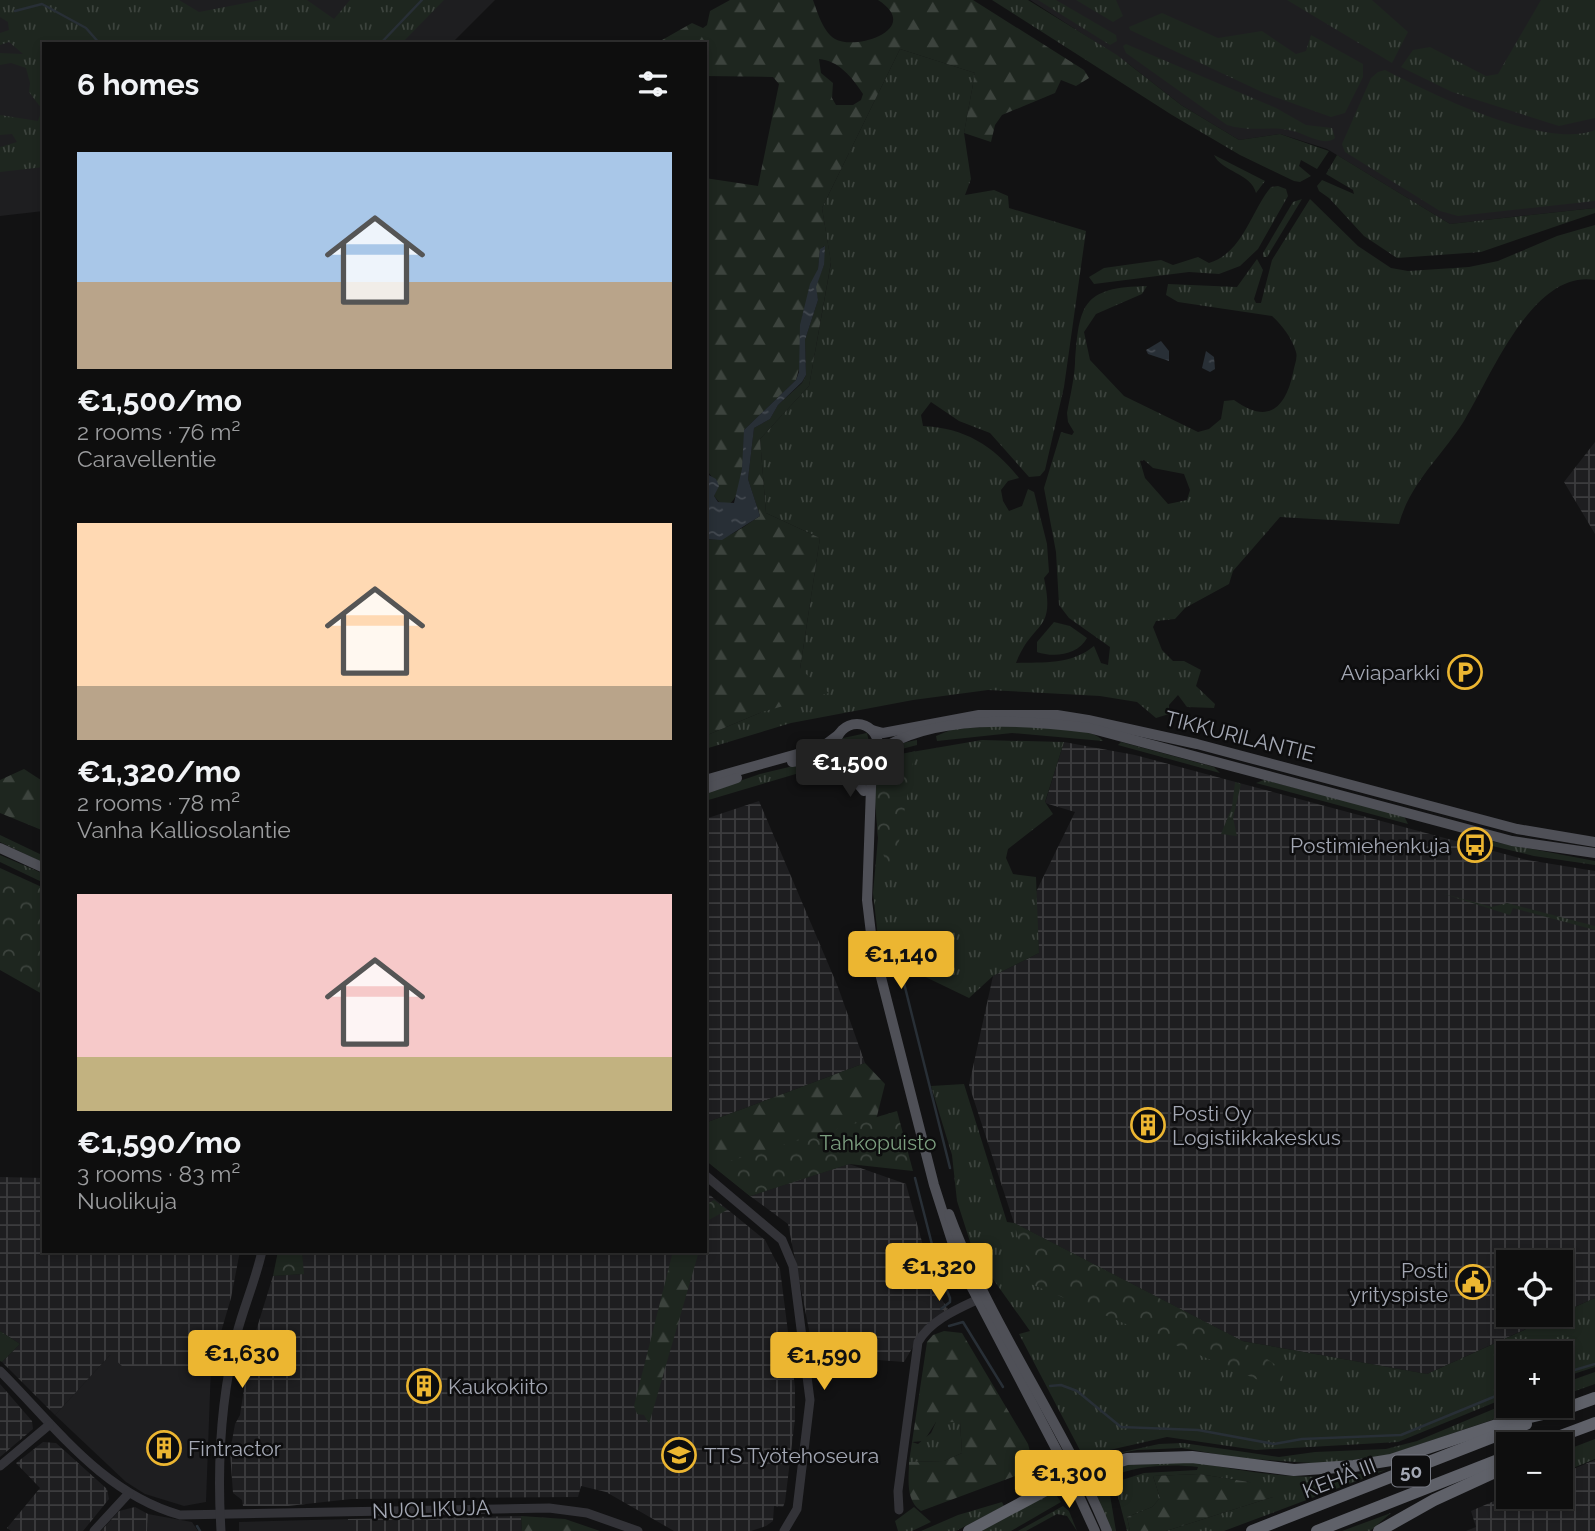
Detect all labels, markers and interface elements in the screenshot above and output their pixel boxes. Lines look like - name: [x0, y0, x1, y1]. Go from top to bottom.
- icon: filters: [634, 65, 672, 103]
- text: 6 homes: [77, 67, 199, 102]
- icon: home: [312, 197, 438, 323]
- text: €1,500/mo: [77, 383, 242, 418]
- text: 2 rooms · 76 m²: [77, 418, 240, 445]
- text: Caravellentie: [77, 445, 216, 472]
- icon: home: [312, 568, 438, 694]
- parking icon: Aviaparkki: [1446, 653, 1484, 691]
- place label: Aviaparkki: [1341, 660, 1440, 685]
- street label: TIKKURILANTIE: [1163, 705, 1317, 767]
- pin: €1,500: [793, 740, 907, 799]
- text: €1,500: [812, 748, 888, 775]
- text: €1,320/mo: [77, 754, 241, 789]
- text: 2 rooms · 78 m²: [77, 789, 240, 816]
- text: Vanha Kalliosolantie: [77, 816, 291, 843]
- bus stop icon: Postimiehenkuja: [1456, 826, 1494, 864]
- place label: Postimiehenkuja: [1290, 833, 1450, 858]
- pin: €1,140: [844, 932, 958, 991]
- icon: home: [312, 939, 438, 1065]
- text: €1,140: [864, 940, 938, 967]
- place label: Posti Oy Logistiikkakeskus: [1172, 1101, 1341, 1150]
- building icon: Posti Oy Logistiikkakeskus: [1129, 1106, 1167, 1144]
- text: €1,590/mo: [77, 1125, 241, 1160]
- park label: Tahkopuisto: [820, 1130, 936, 1155]
- text: 3 rooms · 83 m²: [77, 1160, 240, 1187]
- text: Nuolikuja: [77, 1187, 177, 1214]
- pin: €1,320: [882, 1244, 996, 1303]
- map controls: [1496, 1250, 1573, 1509]
- button: locate: [1496, 1250, 1573, 1327]
- text: €1,320: [902, 1252, 976, 1279]
- place label: Posti yrityspiste: [1350, 1258, 1448, 1307]
- public building icon: Posti yrityspiste: [1454, 1263, 1492, 1301]
- pin: €1,630: [185, 1330, 299, 1390]
- pin: €1,590: [767, 1332, 881, 1392]
- text: €1,630: [204, 1339, 280, 1366]
- text: €1,590: [786, 1341, 862, 1368]
- button: +: [1496, 1341, 1573, 1418]
- building icon: Kaukokiito: [405, 1367, 443, 1405]
- place label: Kaukokiito: [448, 1374, 548, 1399]
- building icon: Fintractor: [145, 1429, 183, 1467]
- button: −: [1496, 1432, 1573, 1509]
- place label: Fintractor: [188, 1436, 282, 1461]
- school or university icon: TTS Työtehoseura: [660, 1436, 698, 1474]
- place label: TTS Työtehoseura: [704, 1443, 879, 1468]
- pin: €1,300: [1012, 1450, 1126, 1510]
- street label: KEHÄ III: [1299, 1453, 1379, 1503]
- road number: 50: [1392, 1456, 1430, 1486]
- text: €1,300: [1031, 1459, 1107, 1486]
- street label: NUOLIKUJA: [372, 1494, 490, 1524]

